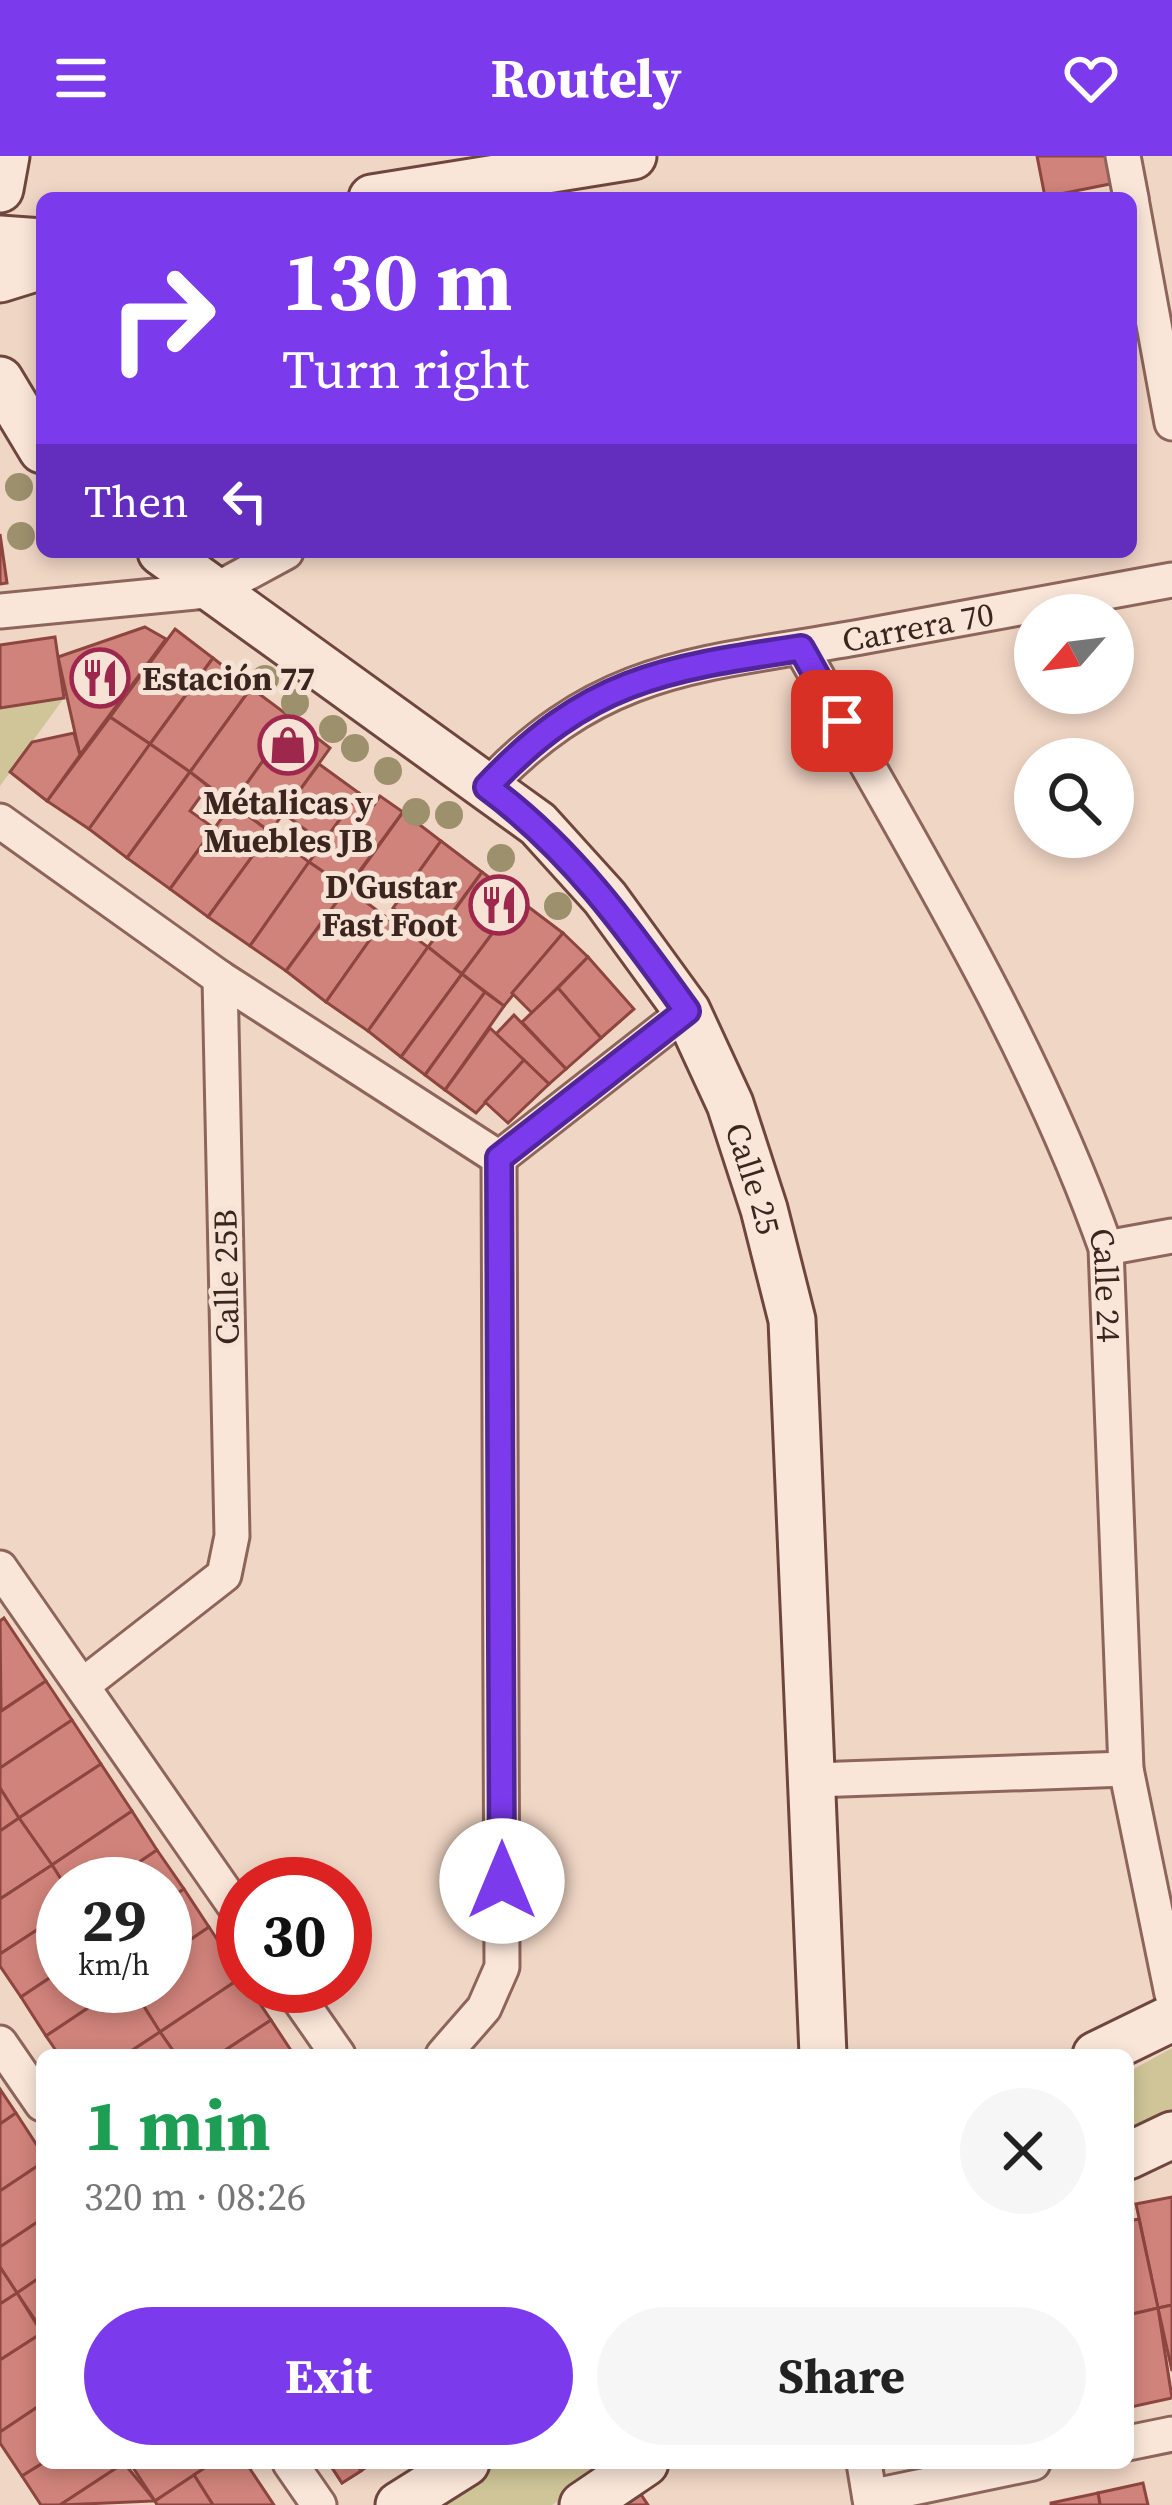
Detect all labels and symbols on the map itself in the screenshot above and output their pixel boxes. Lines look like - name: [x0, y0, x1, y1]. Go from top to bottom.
- street label: Carrera 70: [839, 591, 997, 662]
- north arrow: [1014, 594, 1134, 714]
- restaurant icon: Estación 77: [69, 647, 131, 709]
- place label: Estación 77: [142, 656, 315, 701]
- pin: [791, 670, 893, 772]
- shop icon: Métalicas y Muebles JB: [257, 714, 319, 776]
- place label: Métalicas y Muebles JB: [203, 780, 373, 863]
- place label: D'Gustar Fast Foot: [322, 864, 458, 947]
- restaurant icon: D'Gustar Fast Foot: [468, 874, 530, 936]
- street label: Calle 25: [715, 1117, 792, 1239]
- street label: Calle 25B: [202, 1209, 250, 1345]
- street label: Calle 24: [1078, 1221, 1132, 1343]
- position arrow: [439, 1818, 565, 1944]
- speed limit sign: 30: [216, 1857, 372, 2013]

